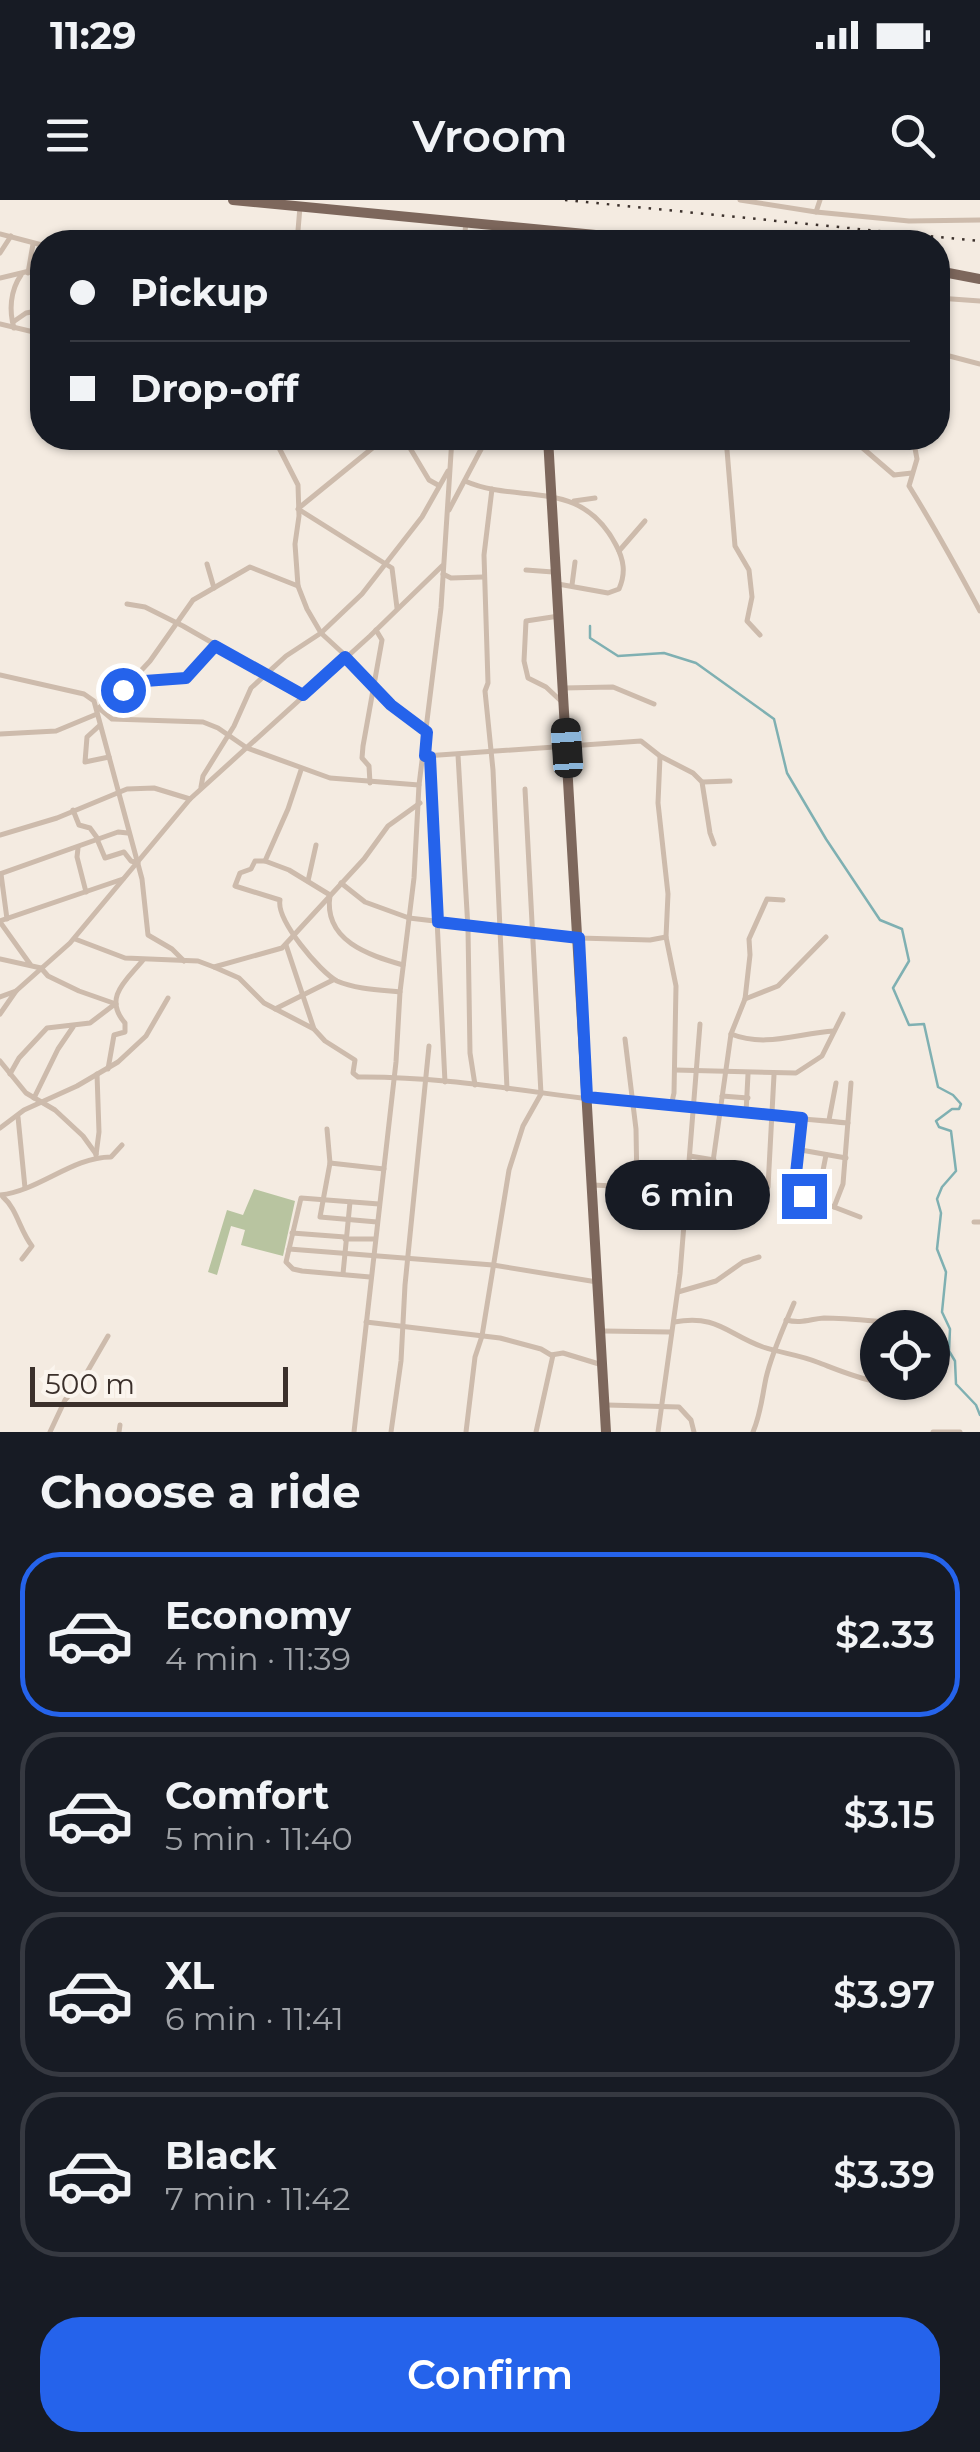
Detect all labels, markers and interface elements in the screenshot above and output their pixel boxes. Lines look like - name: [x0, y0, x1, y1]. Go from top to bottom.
- text: 11:29: [50, 12, 136, 59]
- icon: menu: [40, 108, 95, 163]
- text: Vroom: [412, 108, 568, 163]
- icon: search: [885, 108, 940, 163]
- text: Pickup: [130, 269, 268, 316]
- text: Drop-off: [130, 365, 299, 412]
- route start: [101, 668, 146, 713]
- car: [550, 717, 584, 779]
- callout: 6 min: [604, 1161, 769, 1231]
- route end: [782, 1174, 827, 1219]
- text: 6 min: [641, 1175, 734, 1214]
- map controls: [860, 1310, 950, 1400]
- button: locate: [860, 1310, 950, 1400]
- scale bar: [30, 1362, 288, 1406]
- text: 500 m: [45, 1367, 135, 1401]
- text: Choose a ride: [40, 1464, 361, 1519]
- icon: car: [45, 1590, 135, 1680]
- text: Economy: [165, 1592, 351, 1639]
- text: $2.33: [835, 1611, 935, 1658]
- text: 4 min · 11:39: [165, 1639, 351, 1678]
- icon: car: [45, 1770, 135, 1860]
- text: Comfort: [165, 1772, 329, 1819]
- text: $3.15: [844, 1791, 935, 1838]
- text: 5 min · 11:40: [165, 1819, 353, 1858]
- icon: car: [45, 1950, 135, 2040]
- text: XL: [165, 1952, 214, 1999]
- text: $3.97: [833, 1971, 935, 2018]
- text: 6 min · 11:41: [165, 1999, 344, 2038]
- icon: car: [45, 2130, 135, 2220]
- text: Black: [165, 2132, 276, 2179]
- text: $3.39: [834, 2151, 935, 2198]
- text: 7 min · 11:42: [165, 2179, 350, 2218]
- button: Confirm: [40, 2317, 940, 2432]

